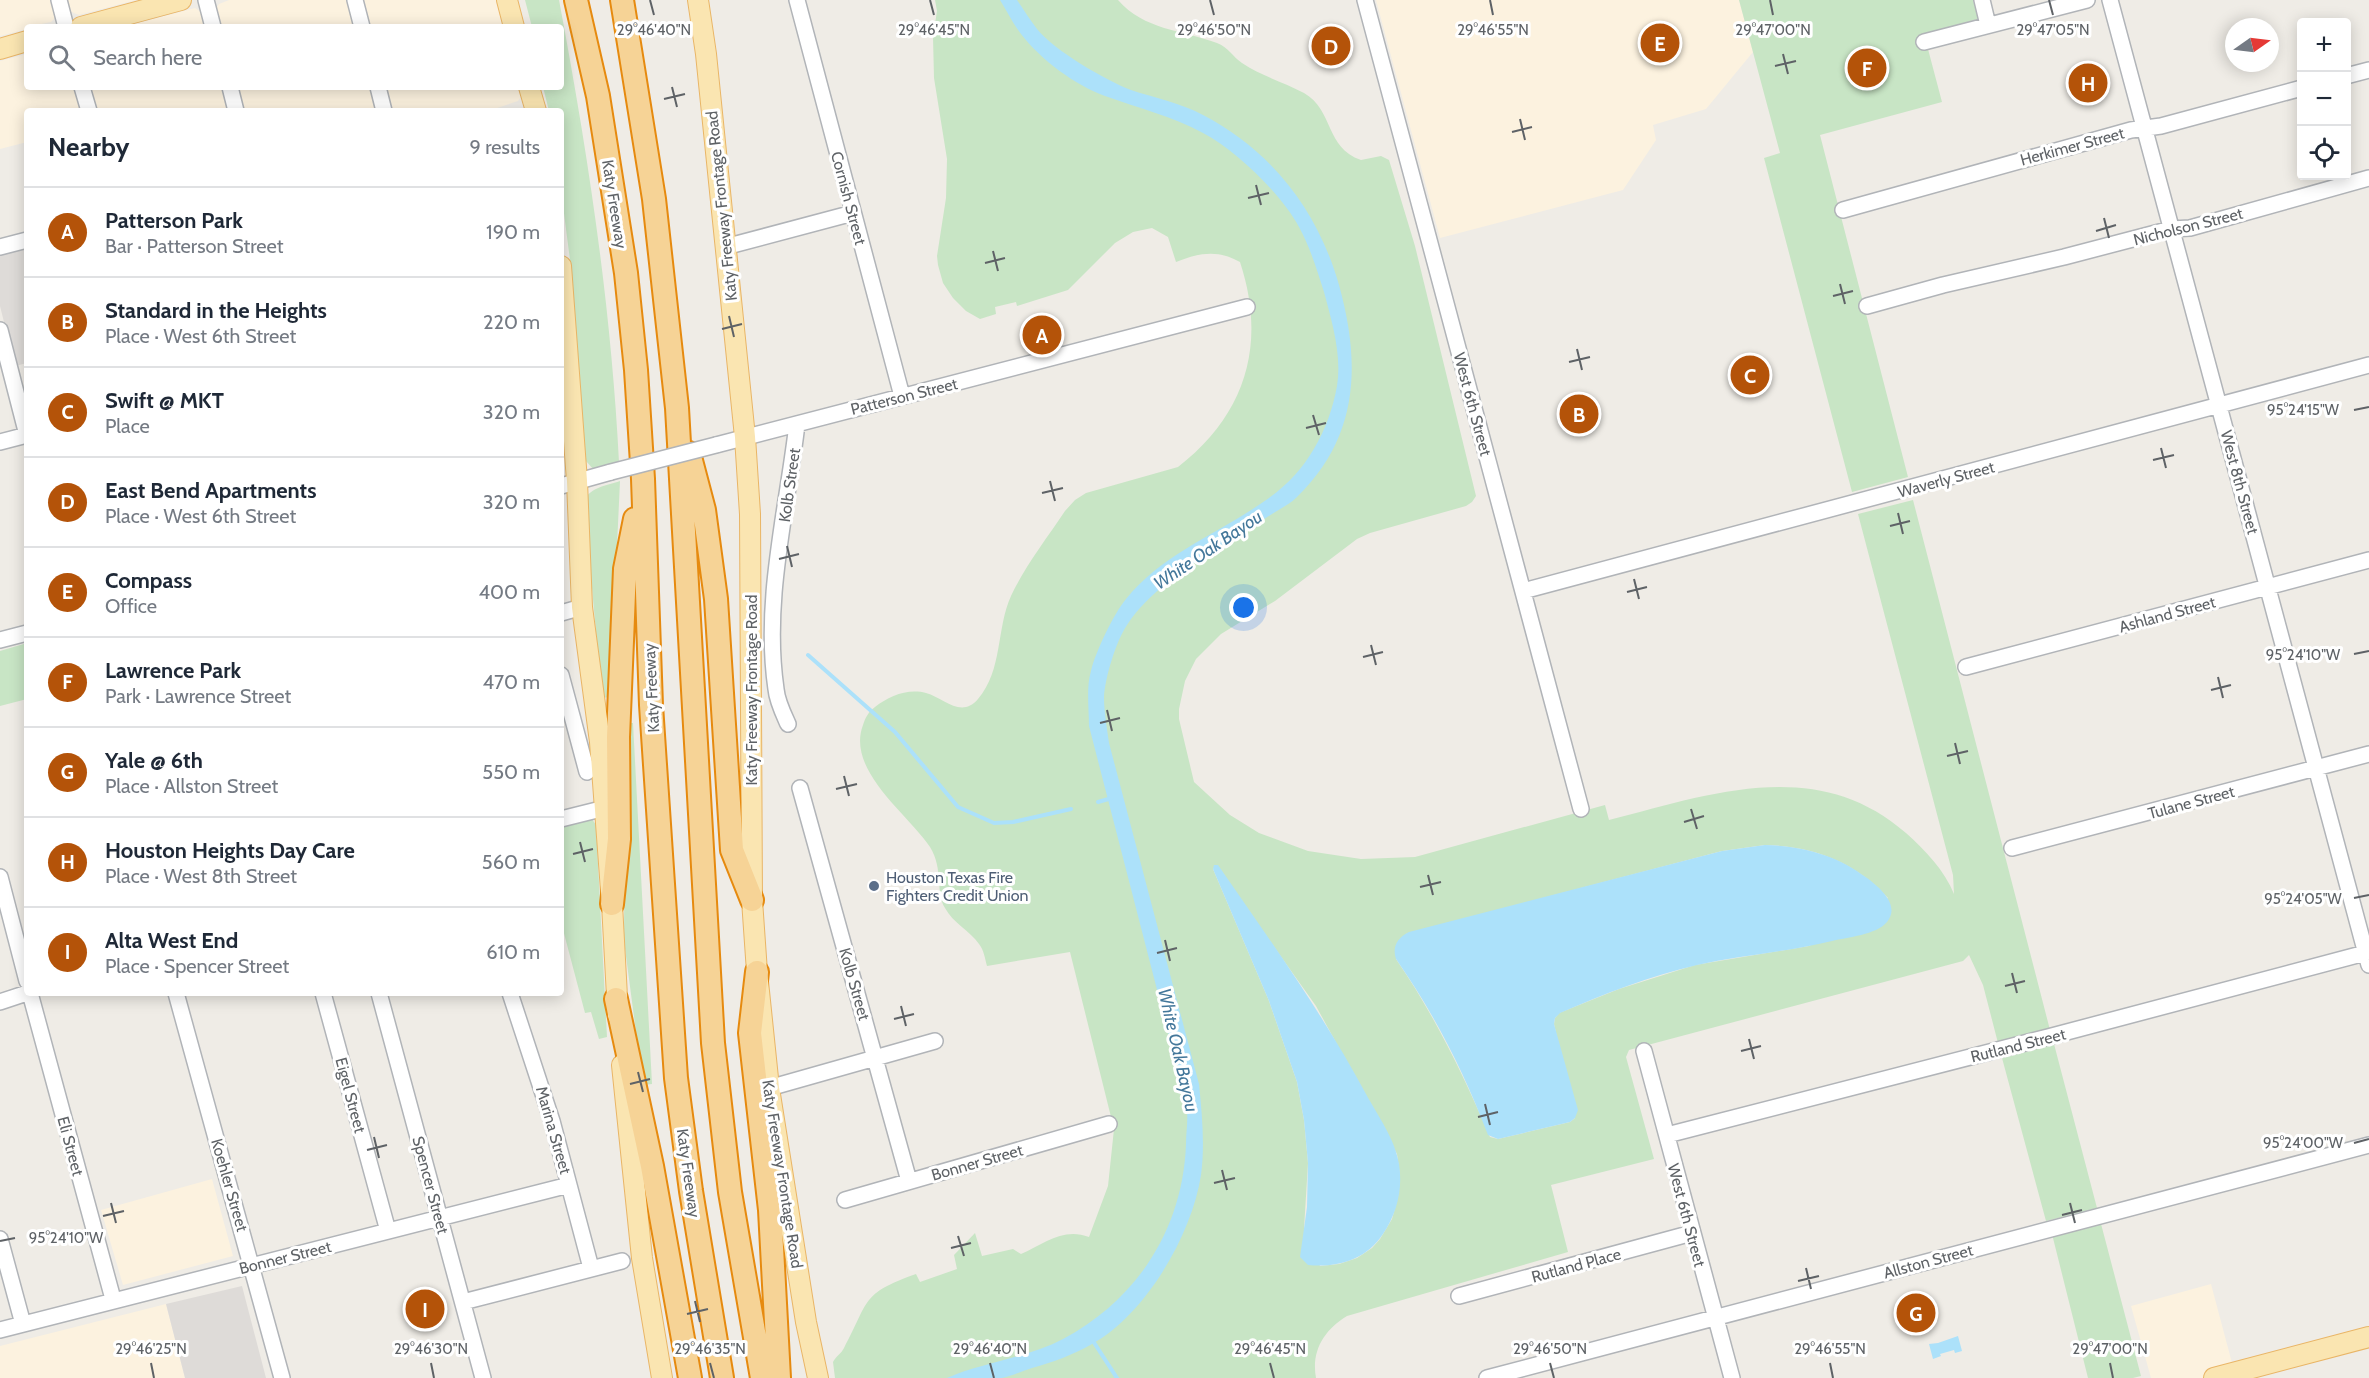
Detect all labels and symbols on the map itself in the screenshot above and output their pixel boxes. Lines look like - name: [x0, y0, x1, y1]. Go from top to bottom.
- north arrow: [2225, 18, 2279, 72]
- pin: E: [1640, 20, 1680, 66]
- text: 29°46'40"N: [617, 21, 691, 39]
- text: 29°46'45"N: [898, 21, 970, 39]
- text: 29°46'50"N: [1177, 21, 1251, 39]
- text: 29°46'55"N: [1457, 21, 1529, 39]
- text: 29°47'00"N: [1735, 21, 1811, 39]
- text: 29°47'05"N: [2016, 21, 2090, 39]
- pin: D: [1312, 24, 1350, 68]
- pin: F: [1848, 46, 1886, 90]
- pin: H: [2068, 60, 2108, 106]
- street label: Katy Freeway Frontage Road: [702, 110, 741, 302]
- street label: Herkimer Street: [2018, 123, 2127, 169]
- street label: Cornish Street: [827, 149, 870, 247]
- street label: Katy Freeway: [598, 158, 631, 250]
- street label: Nicholson Street: [2131, 204, 2245, 249]
- pin: A: [1022, 312, 1062, 358]
- street label: West 6th Street: [1450, 350, 1496, 458]
- pin: C: [1730, 352, 1770, 398]
- street label: Patterson Street: [849, 374, 960, 419]
- pin: B: [1560, 392, 1598, 436]
- text: 95°24'15"W: [2267, 401, 2340, 419]
- street label: West 8th Street: [2217, 428, 2263, 537]
- street label: Kolb Street: [775, 446, 804, 523]
- street label: Waverly Street: [1896, 457, 1997, 502]
- water label: White Oak Bayou: [1150, 506, 1267, 594]
- street label: Ashland Street: [2117, 592, 2218, 636]
- your location: [1229, 593, 1258, 622]
- street label: Katy Freeway Frontage Road: [742, 595, 761, 785]
- street label: Katy Freeway: [640, 643, 663, 733]
- text: 95°24'10"W: [2266, 646, 2341, 664]
- street label: Tulane Street: [2146, 782, 2237, 823]
- place label: Houston Texas Fire Fighters Credit Union: [886, 868, 1028, 905]
- marker: Houston Texas Fire Fighters Credit Union: [867, 879, 881, 893]
- text: 95°24'05"W: [2264, 890, 2343, 908]
- street label: Kolb Street: [835, 946, 874, 1023]
- water label: White Oak Bayou: [1153, 986, 1203, 1114]
- street label: Rutland Street: [1969, 1024, 2068, 1066]
- street label: Eigel Street: [331, 1055, 370, 1135]
- street label: Katy Freeway Frontage Road: [758, 1078, 807, 1270]
- street label: Marina Street: [532, 1084, 575, 1177]
- street label: Eli Street: [53, 1114, 88, 1179]
- street label: Katy Freeway: [673, 1127, 704, 1219]
- street label: Spencer Street: [408, 1134, 453, 1237]
- text: 95°24'00"W: [2263, 1134, 2344, 1152]
- street label: Koehler Street: [207, 1136, 252, 1234]
- street label: Bonner Street: [929, 1140, 1026, 1185]
- street label: West 6th Street: [1664, 1161, 1710, 1269]
- text: 95°24'10"W: [29, 1229, 104, 1247]
- street label: Bonner Street: [237, 1237, 334, 1278]
- street label: Allston Street: [1881, 1240, 1975, 1283]
- street label: Rutland Place: [1529, 1244, 1623, 1287]
- pin: I: [406, 1286, 444, 1332]
- pin: G: [1896, 1290, 1936, 1336]
- text: 29°46'25"N: [115, 1340, 187, 1358]
- text: 29°46'30"N: [394, 1340, 468, 1358]
- text: 29°46'35"N: [674, 1340, 746, 1358]
- text: 29°46'40"N: [953, 1340, 1027, 1358]
- text: 29°46'45"N: [1234, 1340, 1306, 1358]
- text: 29°46'50"N: [1513, 1340, 1587, 1358]
- text: 29°46'55"N: [1794, 1340, 1866, 1358]
- text: 29°47'00"N: [2072, 1340, 2148, 1358]

